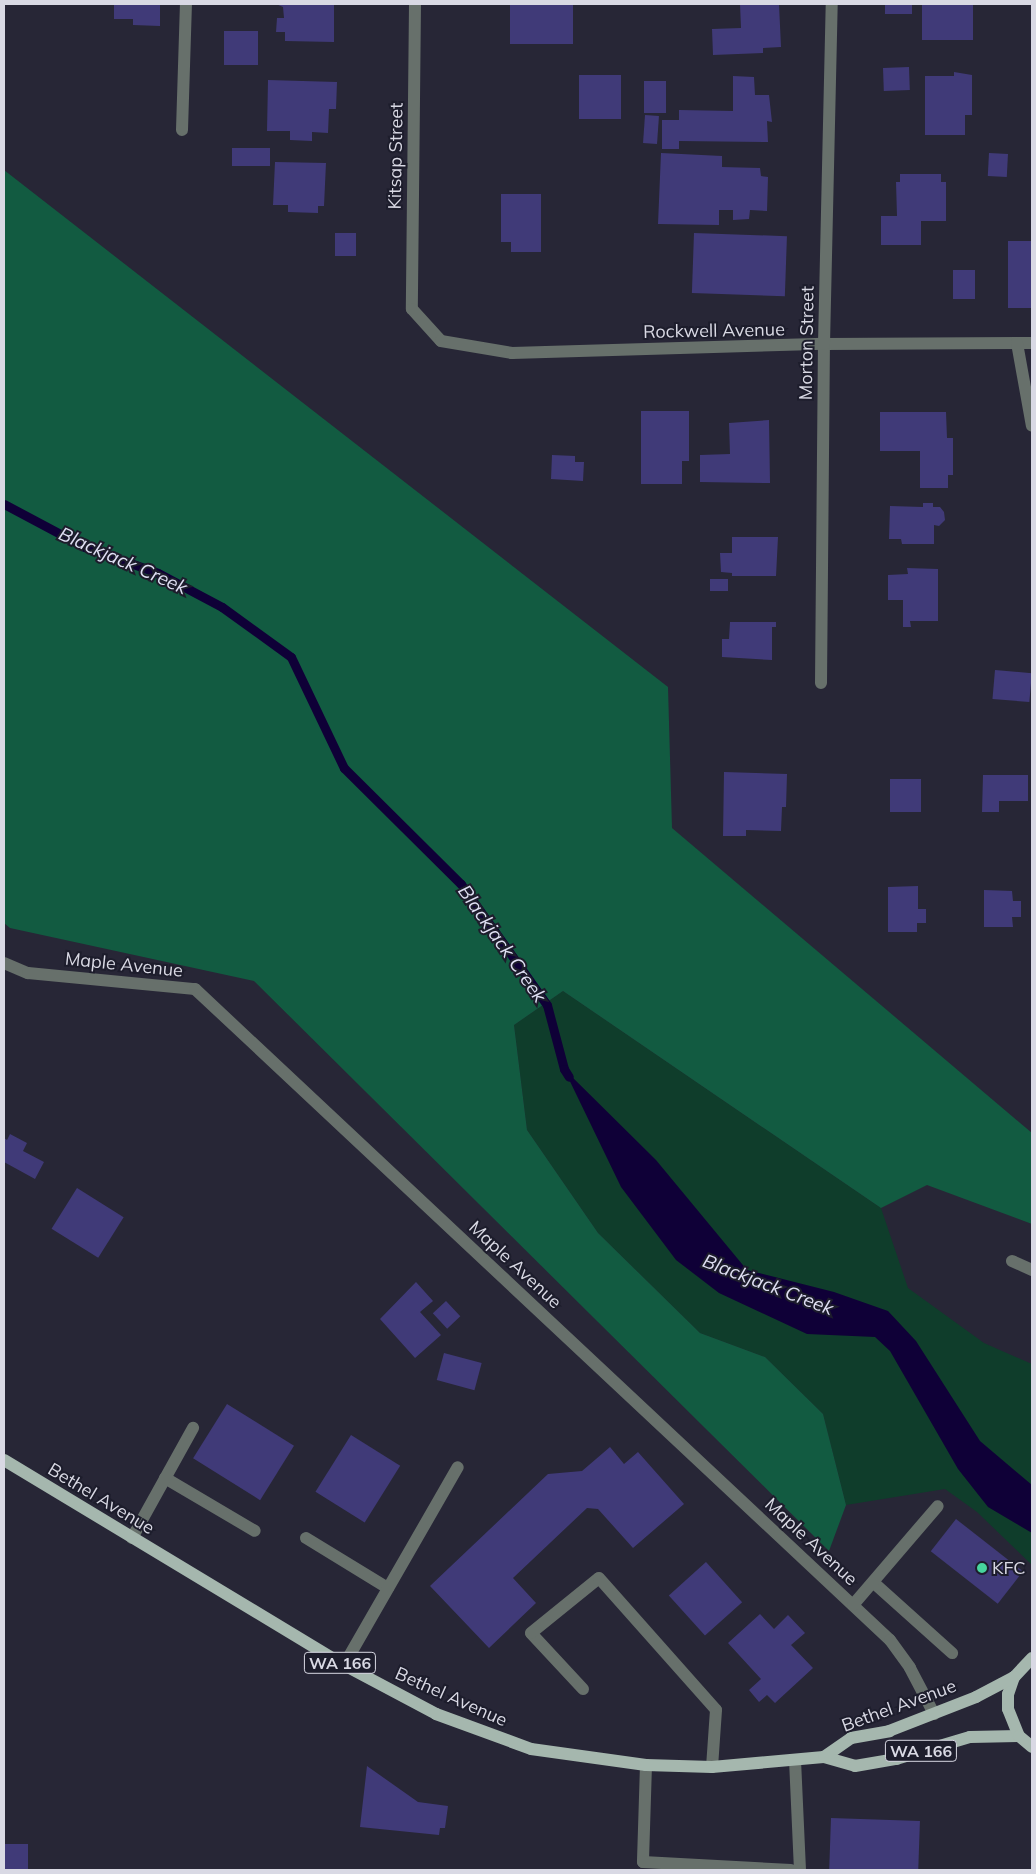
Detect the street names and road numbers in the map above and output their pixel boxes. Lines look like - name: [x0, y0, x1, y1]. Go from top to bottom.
- street label: Kitsap Street: [384, 102, 408, 210]
- street label: Morton Street: [795, 286, 819, 400]
- street label: Rockwell Avenue: [643, 319, 785, 343]
- street label: Maple Avenue: [64, 948, 184, 982]
- street label: Maple Avenue: [464, 1217, 566, 1313]
- street label: Bethel Avenue: [44, 1459, 158, 1539]
- street label: Maple Avenue: [760, 1494, 862, 1590]
- road number: WA 166: [304, 1650, 376, 1676]
- street label: Bethel Avenue: [392, 1663, 510, 1731]
- street label: Bethel Avenue: [839, 1675, 959, 1737]
- road number: WA 166: [885, 1738, 957, 1764]

